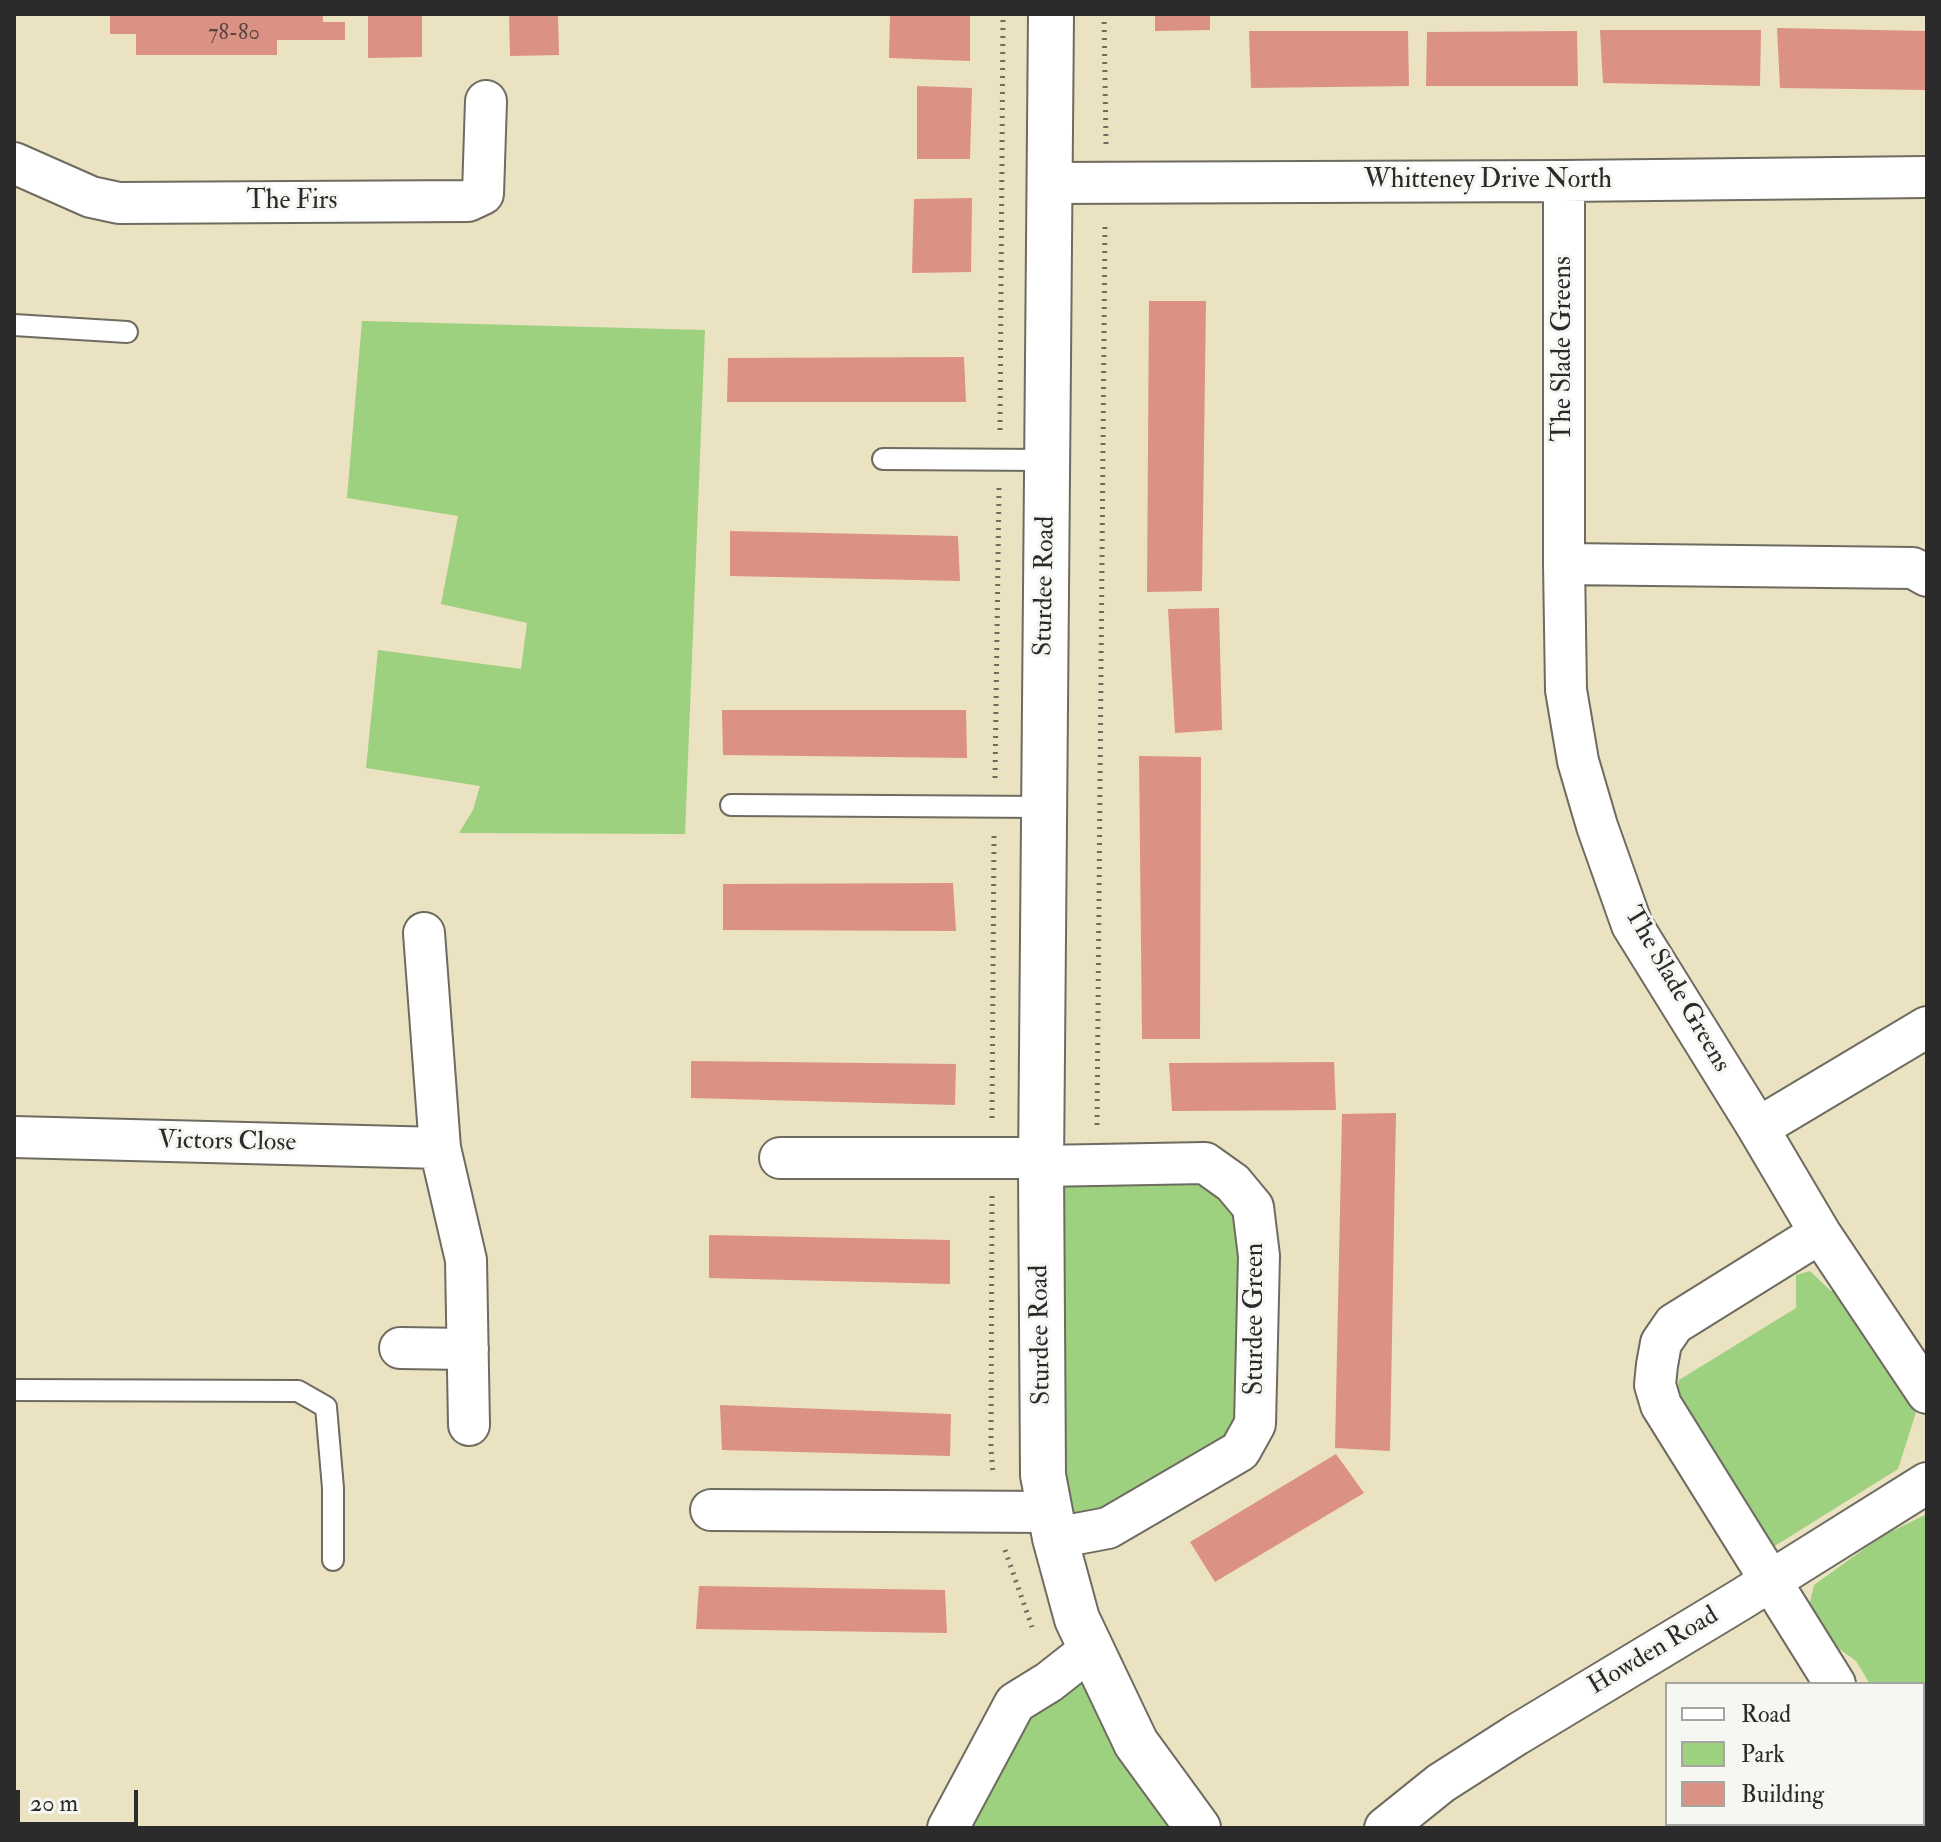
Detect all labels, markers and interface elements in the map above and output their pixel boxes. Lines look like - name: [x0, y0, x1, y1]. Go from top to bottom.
- house number: 78-80: [208, 21, 260, 47]
- street label: Whitteney Drive North: [1364, 165, 1612, 197]
- street label: The Firs: [247, 186, 337, 218]
- street label: The Slade Greens: [1548, 256, 1580, 442]
- street label: Sturdee Road: [1029, 516, 1063, 656]
- street label: The Slade Greens: [1616, 902, 1736, 1078]
- street label: Victors Close: [158, 1126, 296, 1160]
- street label: Sturdee Green: [1240, 1243, 1272, 1395]
- street label: Sturdee Road: [1025, 1265, 1059, 1405]
- street label: Howden Road: [1583, 1601, 1725, 1703]
- legend: [1665, 1682, 1925, 1826]
- text: Road: [1741, 1699, 1791, 1730]
- text: Park: [1741, 1739, 1785, 1770]
- scale bar: [20, 1774, 142, 1824]
- text: Building: [1741, 1779, 1824, 1810]
- text: 20 m: [30, 1788, 78, 1819]

